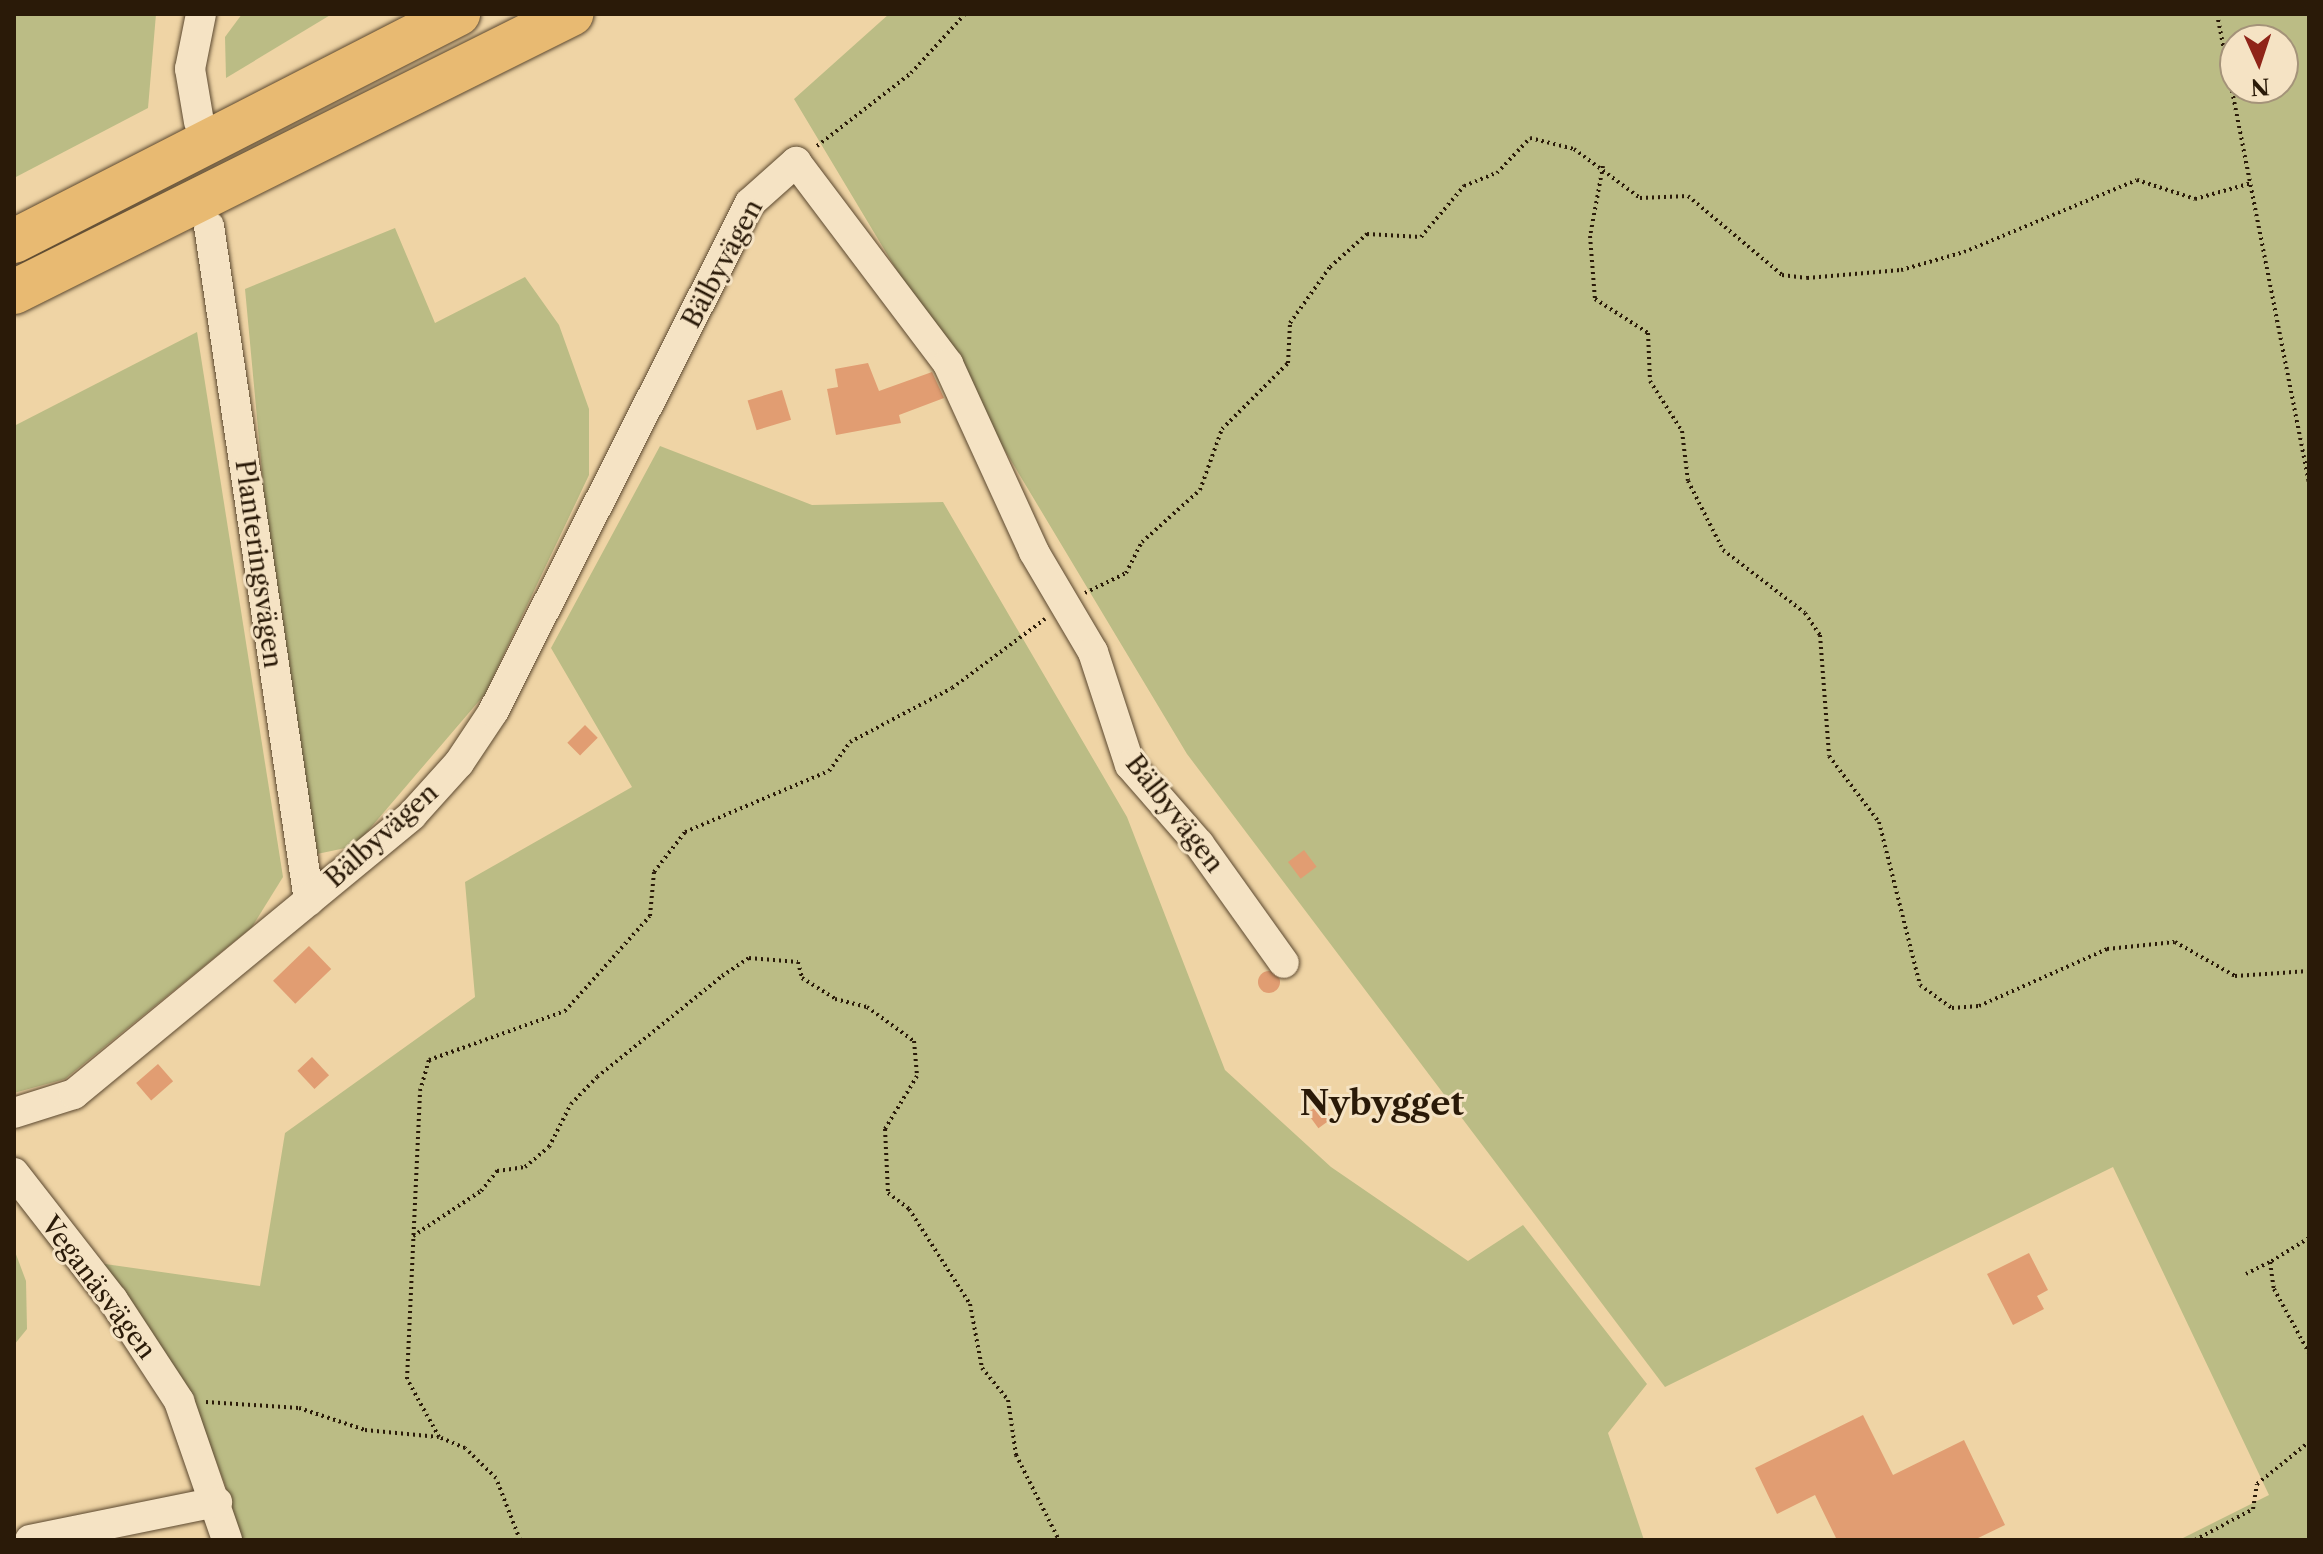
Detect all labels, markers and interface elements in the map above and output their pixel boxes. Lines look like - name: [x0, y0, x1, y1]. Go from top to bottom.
- north arrow: [2219, 24, 2299, 104]
- text: N: [2250, 72, 2270, 100]
- street label: Bälbyvägen: [676, 195, 770, 333]
- street label: Planteringsvägen: [228, 458, 288, 670]
- street label: Bälbyvägen: [1118, 749, 1230, 879]
- street label: Bälbyvägen: [319, 777, 445, 895]
- district label: Nybygget: [1300, 1084, 1464, 1124]
- street label: Veganäsvägen: [34, 1210, 162, 1366]

